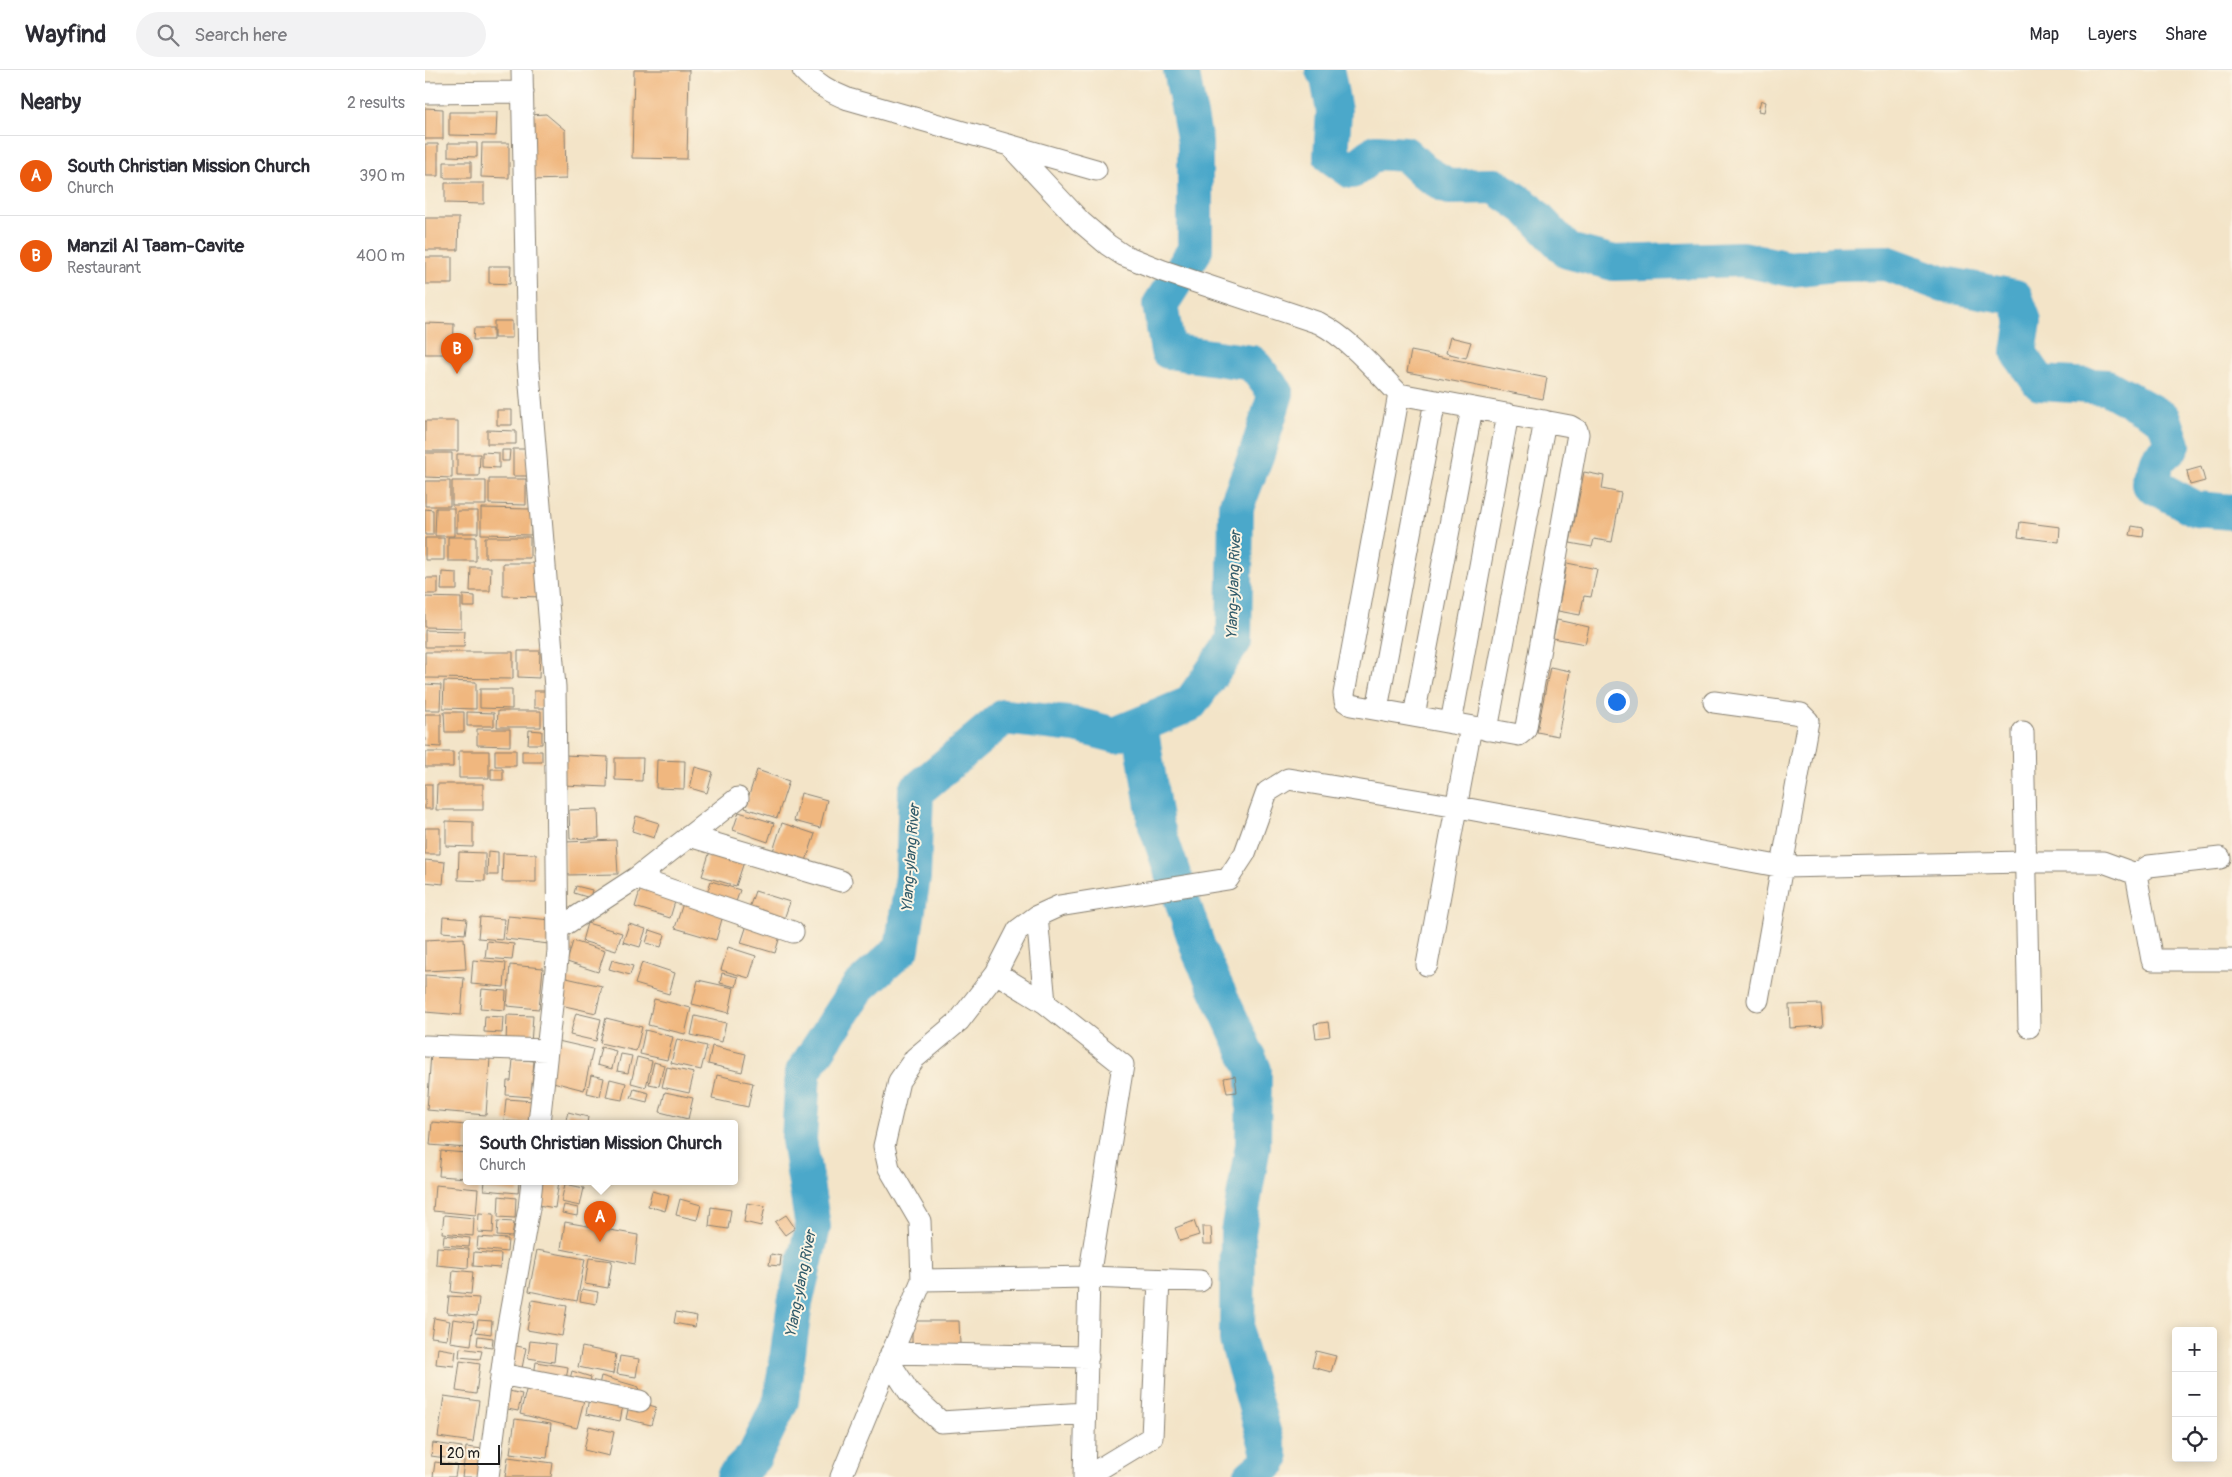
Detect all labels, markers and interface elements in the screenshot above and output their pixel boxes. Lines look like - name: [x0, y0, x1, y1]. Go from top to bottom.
- search box: [136, 12, 486, 57]
- text: Wayfind: [25, 20, 106, 49]
- icon: search: [154, 21, 182, 49]
- text: Search here: [194, 23, 287, 47]
- text: Map: [2030, 23, 2059, 46]
- text: Layers: [2087, 23, 2137, 46]
- text: Share: [2165, 23, 2207, 46]
- text: Nearby: [20, 89, 81, 116]
- text: 2 results: [347, 93, 405, 113]
- text: South Christian Mission Church: [67, 154, 310, 178]
- text: A: [31, 166, 41, 186]
- text: 390 m: [359, 166, 405, 186]
- text: Church: [67, 178, 114, 198]
- text: Manzil Al Taam-Cavite: [67, 234, 244, 258]
- text: B: [31, 246, 41, 266]
- text: 400 m: [356, 246, 405, 266]
- text: Restaurant: [67, 258, 141, 278]
- pin: B: [441, 333, 473, 374]
- water label: Ylang-ylang River: [1223, 529, 1245, 639]
- your location: [1604, 689, 1630, 715]
- water label: Ylang-ylang River: [898, 802, 924, 913]
- popup: [463, 1120, 738, 1185]
- text: South Christian Mission Church: [479, 1131, 722, 1155]
- text: Church: [479, 1155, 526, 1175]
- pin: A: [584, 1201, 616, 1242]
- water label: Ylang-ylang River: [781, 1227, 821, 1339]
- map controls: [2172, 1327, 2217, 1462]
- button: +: [2172, 1327, 2217, 1372]
- button: −: [2172, 1372, 2217, 1417]
- button: locate: [2172, 1417, 2217, 1462]
- scale bar: [440, 1442, 500, 1465]
- text: 20 m: [447, 1445, 480, 1462]

